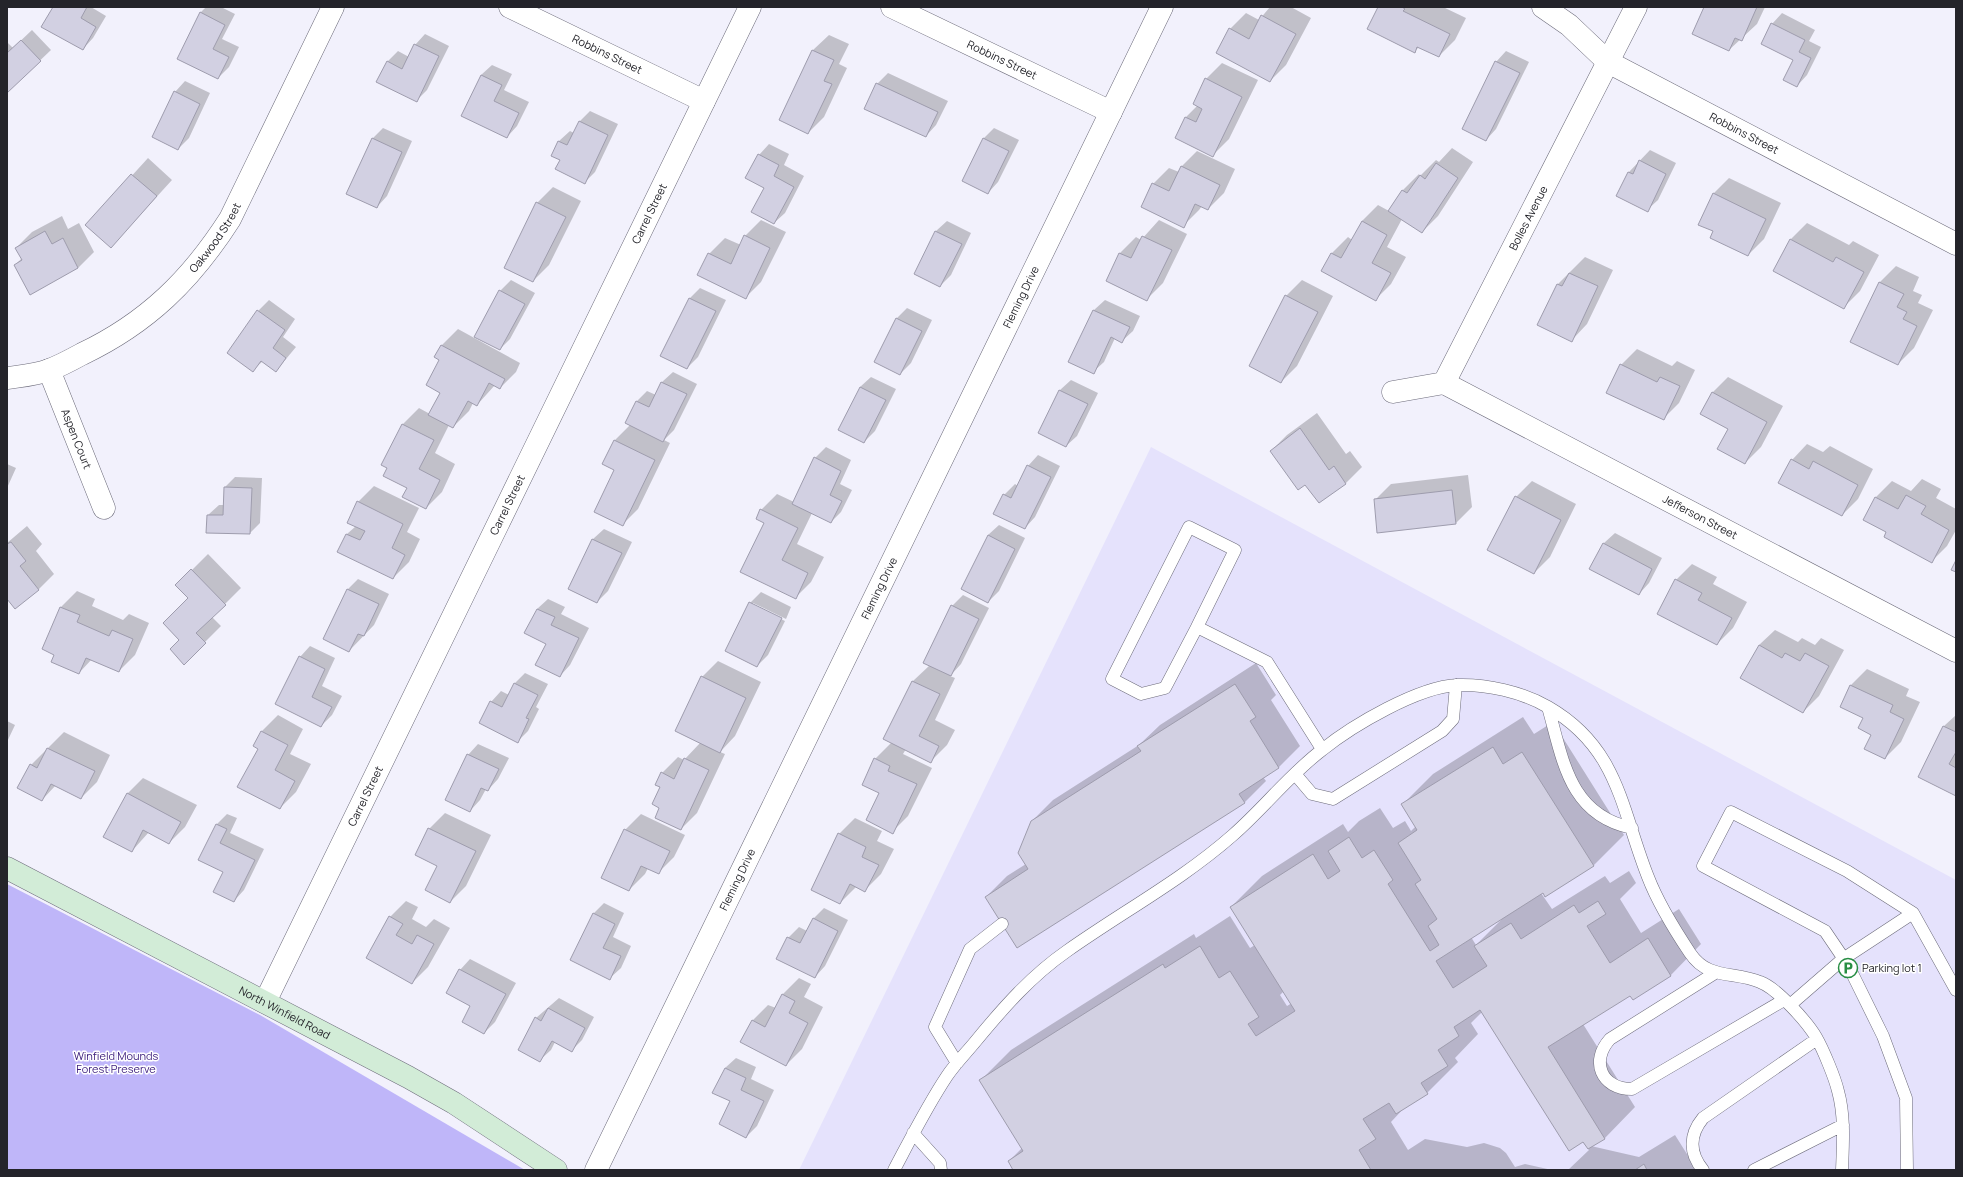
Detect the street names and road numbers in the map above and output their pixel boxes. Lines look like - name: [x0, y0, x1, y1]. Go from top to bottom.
- street label: Robbins Street: [570, 30, 645, 77]
- street label: Robbins Street: [965, 36, 1040, 82]
- street label: Robbins Street: [1707, 109, 1781, 157]
- street label: Carrel Street: [628, 181, 670, 246]
- street label: Bolles Avenue: [1505, 182, 1551, 253]
- street label: Oakwood Street: [185, 200, 244, 276]
- street label: Fleming Drive: [999, 263, 1042, 330]
- street label: Aspen Court: [58, 406, 96, 471]
- street label: Carrel Street: [486, 472, 528, 537]
- street label: Jefferson Street: [1660, 491, 1740, 542]
- street label: Fleming Drive: [857, 554, 900, 622]
- street label: Carrel Street: [344, 763, 386, 829]
- street label: Fleming Drive: [715, 845, 759, 913]
- street label: North Winfield Road: [237, 982, 333, 1042]

